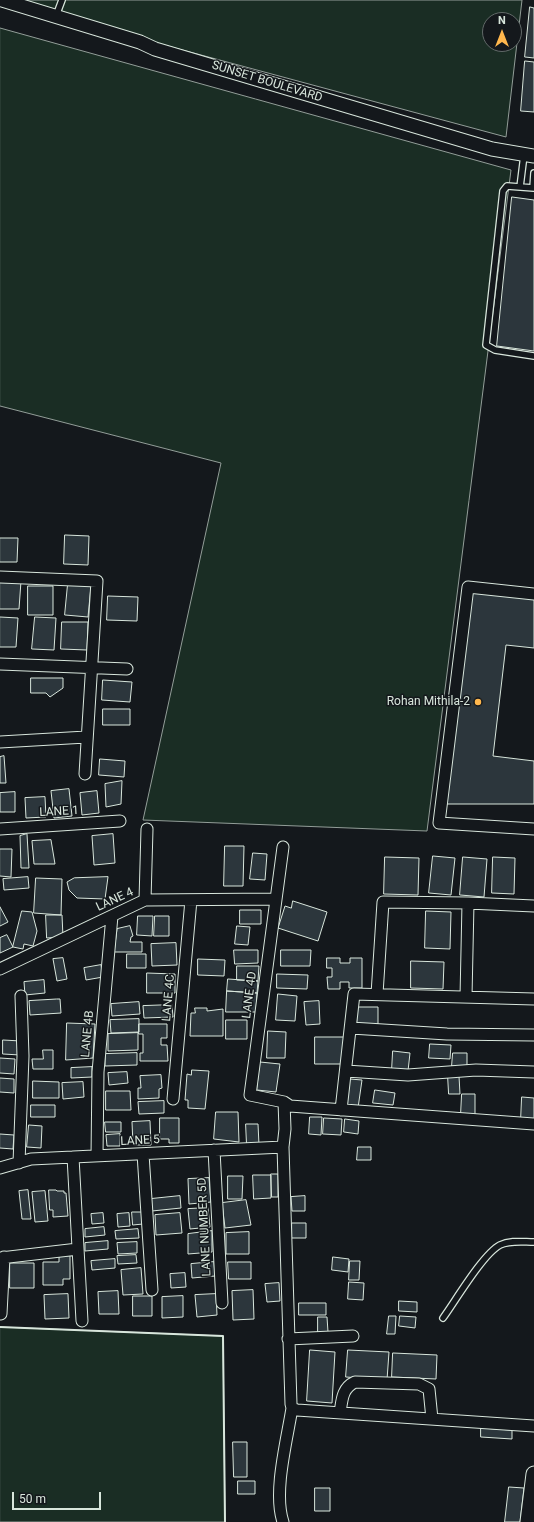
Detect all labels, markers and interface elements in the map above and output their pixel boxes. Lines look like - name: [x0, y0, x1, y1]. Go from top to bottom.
- north arrow: [482, 12, 522, 52]
- text: N: [498, 14, 506, 27]
- street label: SUNSET BOULEVARD: [210, 58, 324, 106]
- place label: Rohan Mithila-2: [387, 695, 470, 709]
- marker: Rohan Mithila-2: [473, 697, 483, 707]
- street label: LANE 1: [39, 804, 79, 820]
- street label: LANE 4: [94, 885, 136, 915]
- street label: LANE 4D: [240, 971, 260, 1019]
- street label: LANE 4C: [160, 974, 178, 1022]
- street label: LANE 4B: [79, 1010, 97, 1058]
- street label: LANE 5: [120, 1133, 160, 1149]
- street label: LANE NUMBER 5D: [195, 1177, 215, 1277]
- scale bar: [14, 1484, 103, 1510]
- text: 50 m: [19, 1492, 46, 1506]

